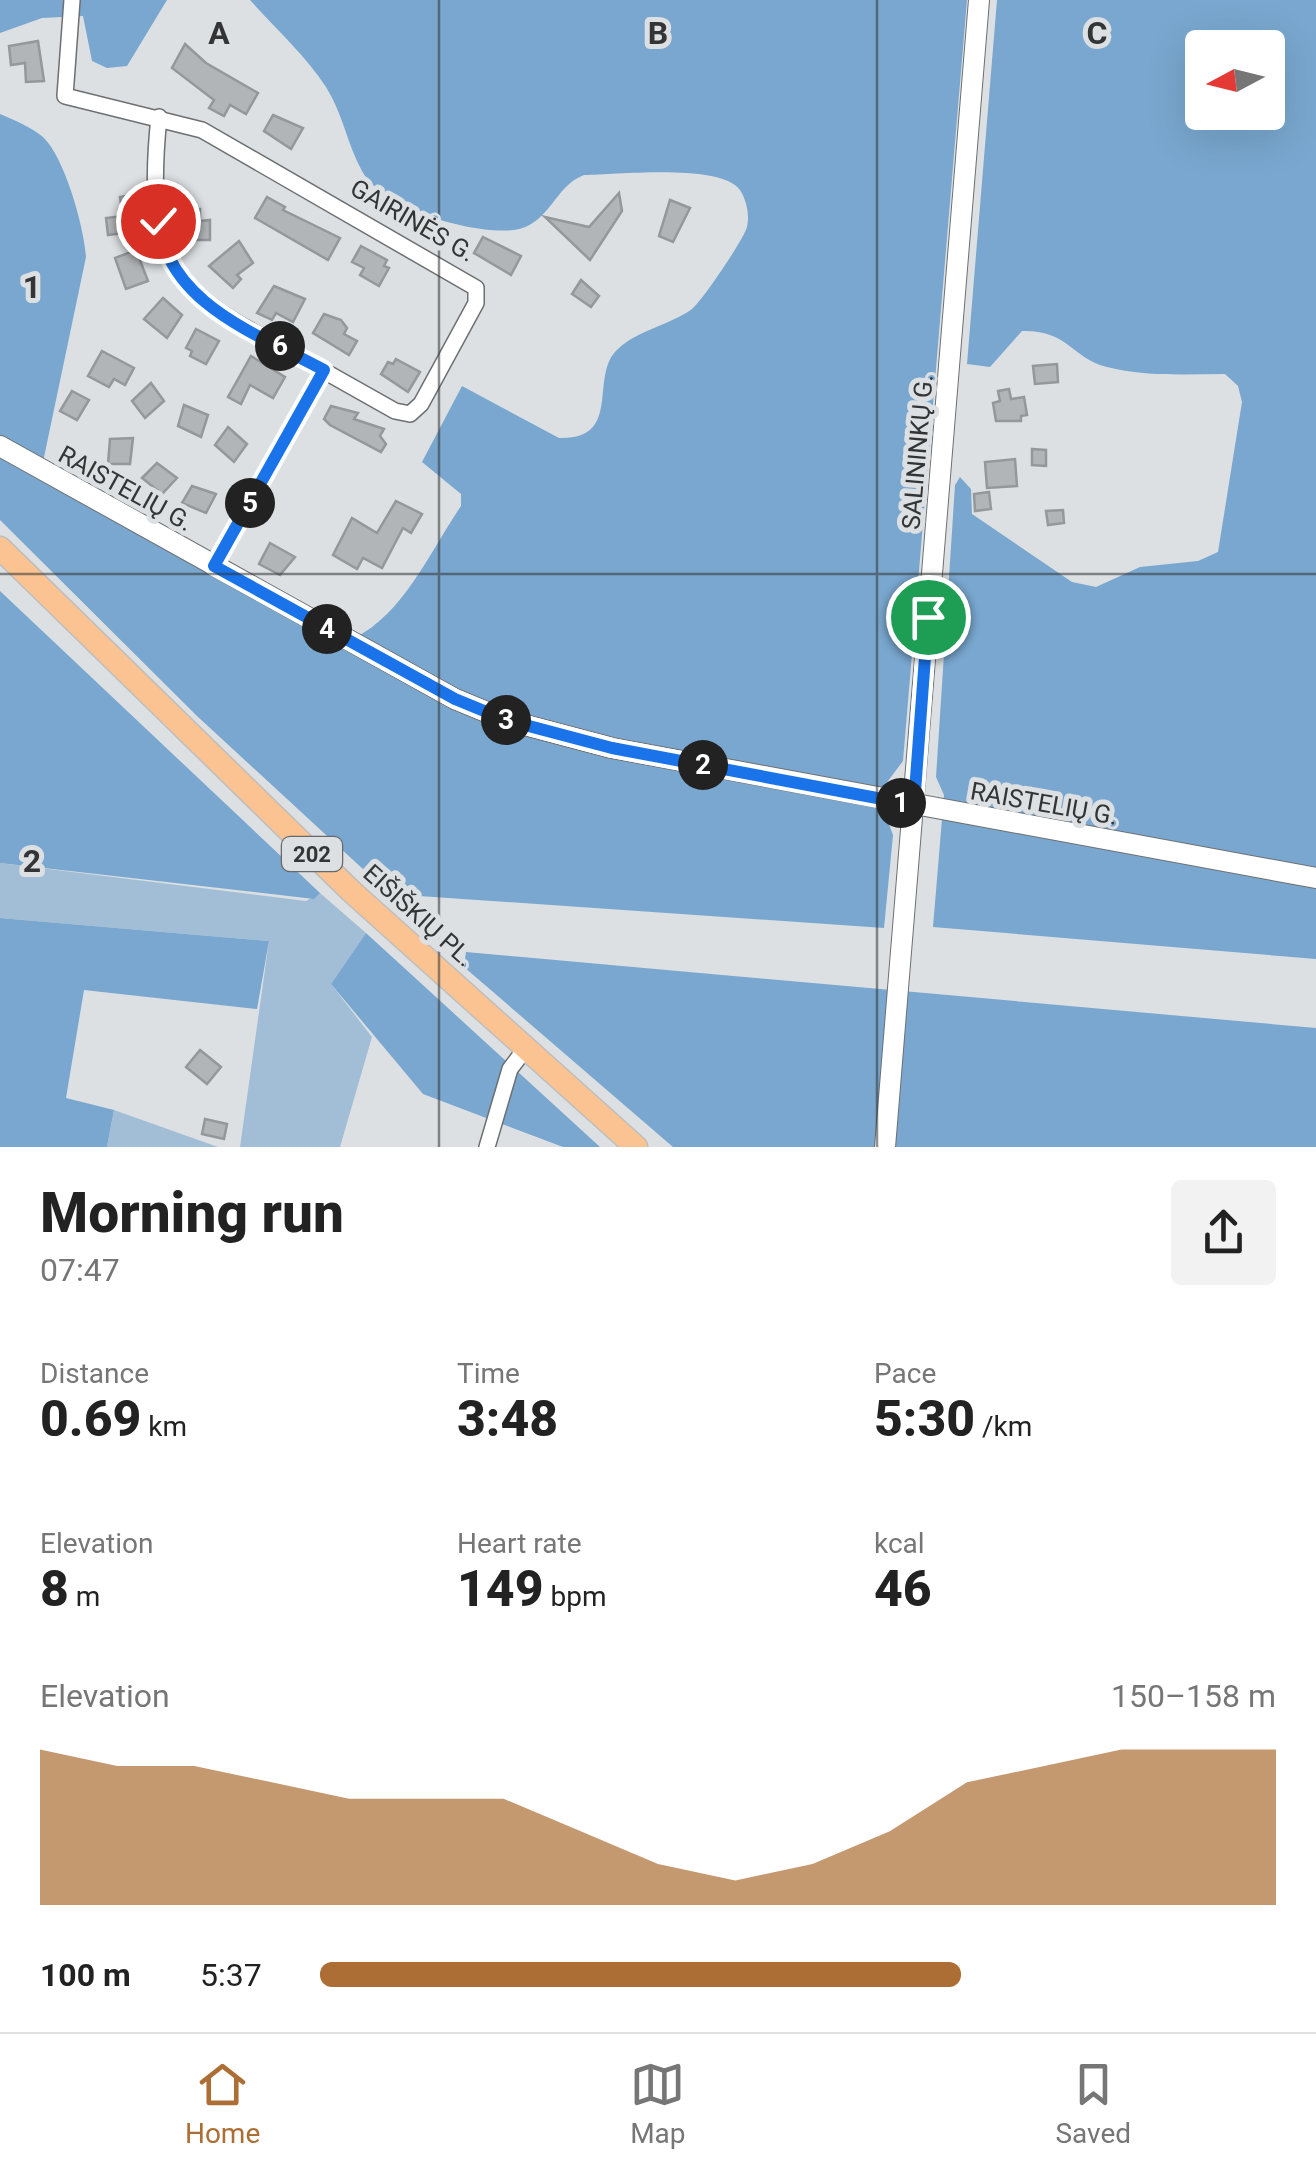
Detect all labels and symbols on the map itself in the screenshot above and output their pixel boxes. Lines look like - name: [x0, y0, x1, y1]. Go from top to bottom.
- text: A: [208, 14, 230, 52]
- text: B: [648, 14, 668, 52]
- text: C: [1087, 14, 1107, 52]
- north arrow: [1185, 30, 1285, 130]
- street label: GAIRINĖS G.: [345, 173, 480, 268]
- pin: [116, 179, 201, 264]
- text: 1: [23, 268, 41, 306]
- pin: 6: [255, 321, 305, 371]
- street label: SALININKŲ G.: [896, 373, 939, 531]
- street label: RAISTELIŲ G.: [54, 440, 198, 537]
- pin: 5: [225, 478, 275, 528]
- pin: [886, 575, 971, 660]
- pin: 4: [302, 604, 352, 654]
- pin: 3: [481, 695, 531, 745]
- pin: 2: [678, 740, 728, 790]
- street label: RAISTELIŲ G.: [968, 776, 1120, 831]
- pin: 1: [876, 778, 926, 828]
- road number: 202: [282, 837, 342, 871]
- text: 2: [23, 842, 41, 880]
- street label: EIŠIŠKIŲ PL.: [358, 858, 480, 972]

